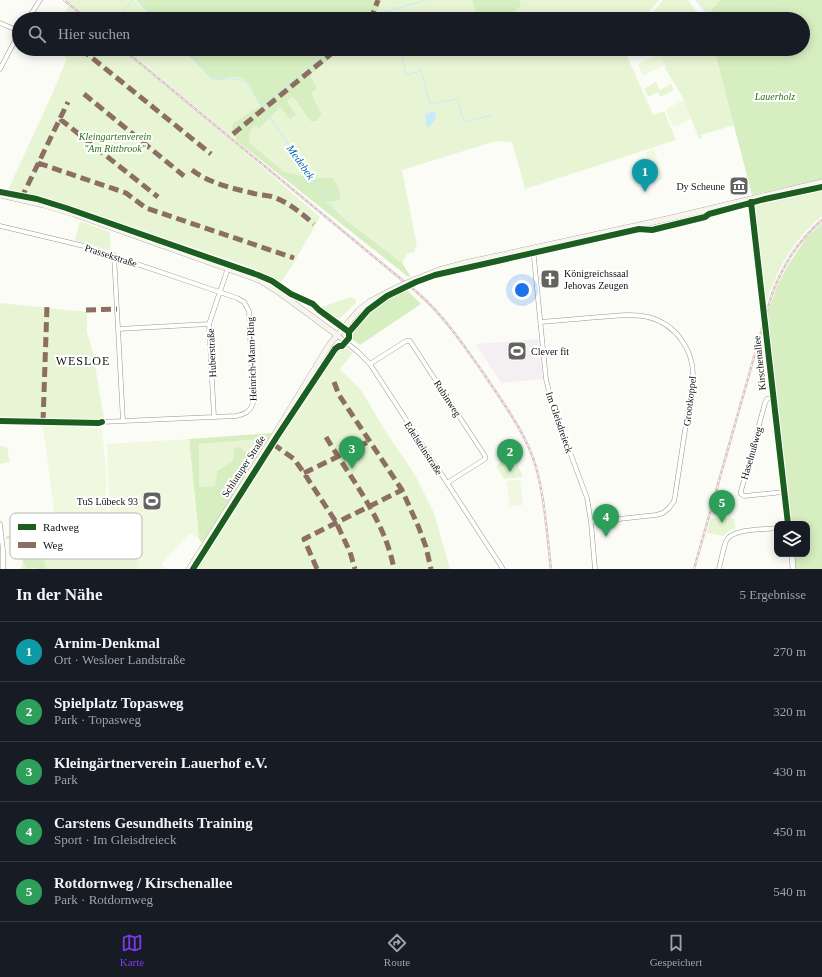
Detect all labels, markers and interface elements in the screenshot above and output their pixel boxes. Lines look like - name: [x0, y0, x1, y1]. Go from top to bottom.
- search box: [12, 12, 810, 56]
- icon: search: [26, 23, 48, 45]
- text: Hier suchen: [58, 26, 130, 42]
- park label: Lauerholz: [754, 91, 795, 102]
- park label: Kleingartenverein "Am Rittbrook": [78, 131, 151, 154]
- water label: Medebek: [284, 141, 318, 183]
- pin: 1: [632, 159, 658, 192]
- museum icon: Dy Scheune: [728, 175, 750, 197]
- place label: Dy Scheune: [676, 181, 726, 192]
- street label: Prassekstraße: [83, 242, 139, 269]
- church icon: Königreichssaal Jehovas Zeugen: [539, 268, 561, 290]
- place label: Königreichssaal Jehovas Zeugen: [564, 268, 629, 291]
- your location: [512, 280, 532, 300]
- street label: Heinrich-Mann-Ring: [245, 317, 258, 401]
- street label: Huberstraße: [205, 328, 218, 378]
- street label: Kirschenallee: [751, 334, 768, 391]
- sports icon: Clever fit: [506, 340, 528, 362]
- place label: Clever fit: [531, 346, 569, 357]
- district label: WESLOE: [56, 354, 110, 368]
- street label: Grootkoppel: [681, 375, 698, 427]
- street label: Rubinweg: [432, 378, 463, 419]
- street label: Im Gleisdreieck: [544, 390, 575, 454]
- street label: Edelsteinstraße: [402, 420, 445, 477]
- street label: Haselnußweg: [739, 425, 764, 481]
- street label: Schlutuper Straße: [219, 433, 268, 499]
- pin: 3: [339, 436, 365, 469]
- pin: 2: [497, 439, 523, 472]
- sports icon: TuS Lübeck 93: [141, 490, 163, 512]
- pin: 5: [709, 490, 735, 523]
- place label: TuS Lübeck 93: [77, 496, 138, 507]
- pin: 4: [593, 504, 619, 537]
- legend: [10, 513, 142, 559]
- text: Radweg: [43, 521, 80, 533]
- map controls: [774, 521, 810, 557]
- button: layers: [774, 521, 810, 557]
- text: Weg: [43, 539, 63, 551]
- text: In der Nähe: [16, 585, 103, 604]
- text: 5 Ergebnisse: [739, 587, 806, 602]
- text: Arnim-Denkmal: [54, 635, 160, 651]
- text: 1: [26, 644, 32, 659]
- text: 270 m: [773, 644, 806, 659]
- text: Ort · Wesloer Landstraße: [54, 652, 185, 667]
- text: Spielplatz Topasweg: [54, 695, 184, 711]
- text: 2: [26, 704, 32, 719]
- text: 320 m: [773, 704, 806, 719]
- text: Park · Topasweg: [54, 712, 141, 727]
- text: Kleingärtnerverein Lauerhof e.V.: [54, 755, 268, 771]
- text: 3: [26, 764, 32, 779]
- text: 430 m: [773, 764, 806, 779]
- text: Park: [54, 772, 78, 787]
- text: Carstens Gesundheits Training: [54, 815, 253, 831]
- text: 4: [26, 824, 32, 839]
- text: 450 m: [773, 824, 806, 839]
- text: Sport · Im Gleisdreieck: [54, 832, 176, 847]
- text: Rotdornweg / Kirschenallee: [54, 875, 232, 891]
- text: 5: [26, 884, 32, 899]
- text: 540 m: [773, 884, 806, 899]
- text: Park · Rotdornweg: [54, 892, 153, 907]
- tab: Karte: [120, 932, 144, 968]
- tab: Route: [384, 932, 410, 968]
- tab: Gespeichert: [650, 932, 702, 968]

